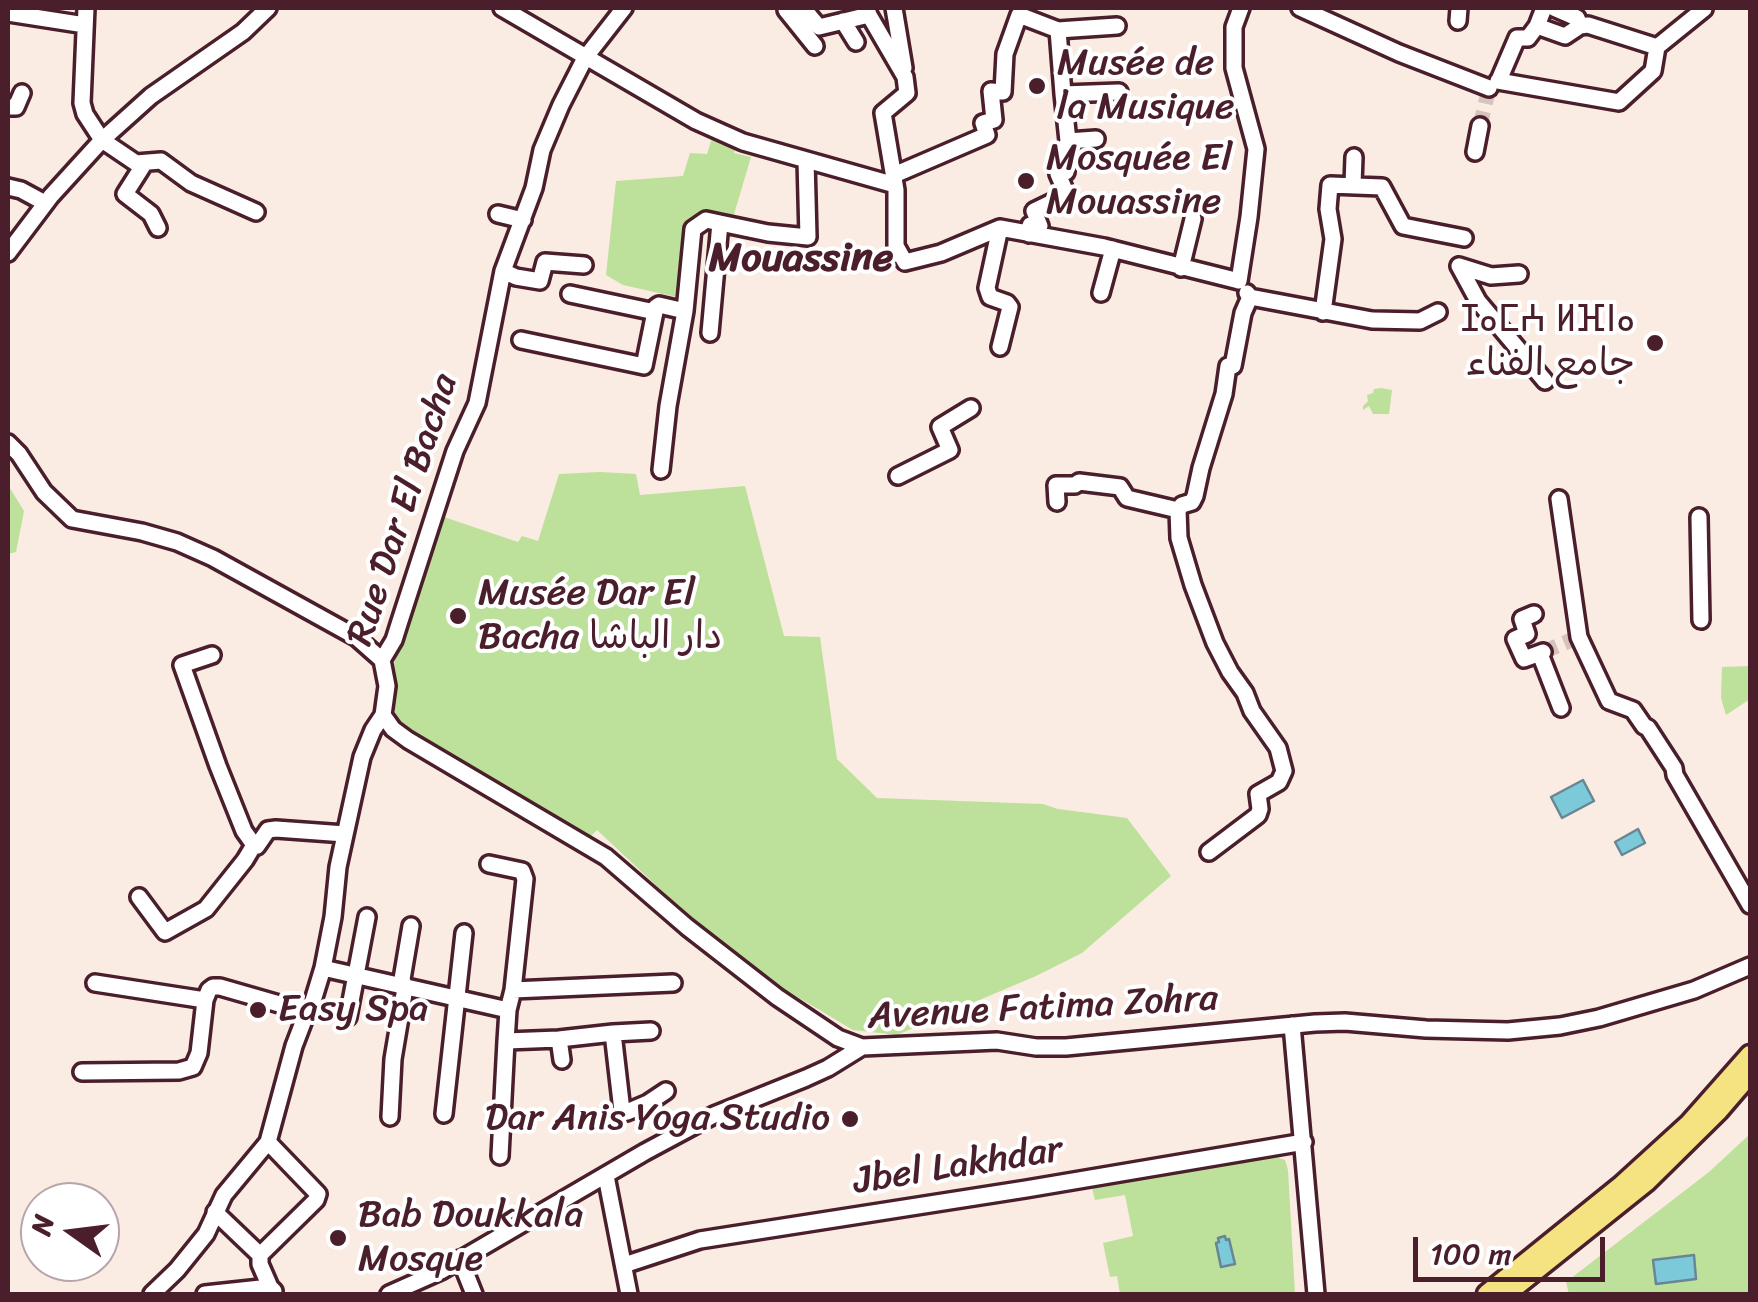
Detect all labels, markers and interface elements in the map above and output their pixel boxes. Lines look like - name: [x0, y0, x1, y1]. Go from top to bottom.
- place label: Musée de la Musique: [1057, 41, 1235, 130]
- marker: Musée de la Musique: [1026, 75, 1048, 97]
- place label: Mosquée El Mouassine: [1046, 136, 1232, 225]
- marker: Mosquée El Mouassine: [1015, 170, 1037, 192]
- district label: Mouassine: [709, 236, 893, 284]
- place label: ⵊⴰⵎⵄ ⵍⴼⵏⴰ جامع الفناء: [1460, 298, 1635, 388]
- marker: ⵊⴰⵎⵄ ⵍⴼⵏⴰ جامع الفناء: [1644, 332, 1666, 354]
- street label: Rue Dar El Bacha: [339, 368, 469, 652]
- place label: Musée Dar El Bacha دار الباشا: [478, 571, 722, 660]
- marker: Musée Dar El Bacha دار الباشا: [447, 605, 469, 627]
- street label: Avenue Fatima Zohra: [867, 977, 1219, 1041]
- place label: Easy Spa: [278, 987, 428, 1033]
- marker: Easy Spa: [247, 999, 269, 1021]
- place label: Dar Anis Yoga Studio: [485, 1096, 830, 1142]
- marker: Dar Anis Yoga Studio: [839, 1108, 861, 1130]
- street label: Jbel Lakhdar: [851, 1128, 1065, 1206]
- north arrow: [20, 1182, 120, 1282]
- place label: Bab Doukkala Mosque: [358, 1193, 584, 1282]
- text: N: [16, 1210, 68, 1240]
- scale bar: [1418, 1217, 1610, 1279]
- marker: Bab Doukkala Mosque: [327, 1227, 349, 1249]
- text: 100 m: [1430, 1227, 1512, 1281]

